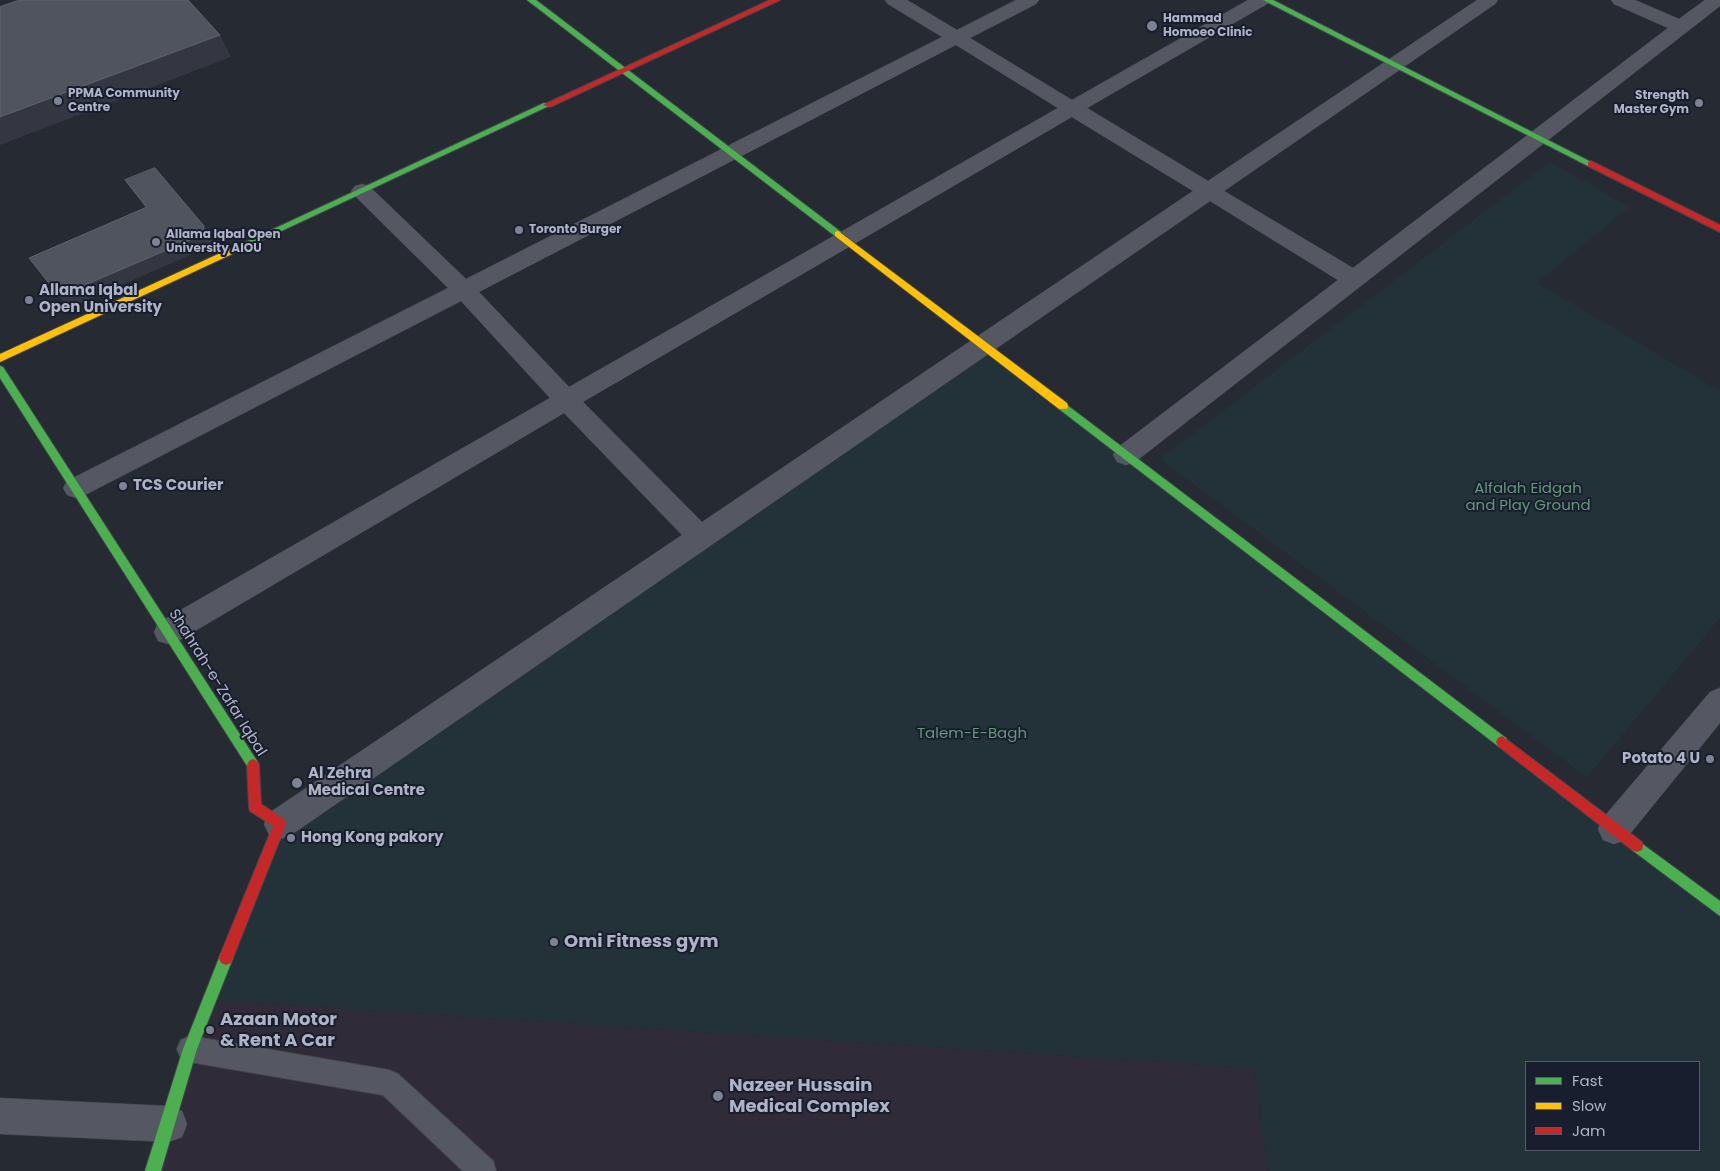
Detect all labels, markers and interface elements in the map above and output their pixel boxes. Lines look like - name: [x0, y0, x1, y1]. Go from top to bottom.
- place label: Hammad Homoeo Clinic: [1163, 12, 1252, 40]
- marker: Hammad Homoeo Clinic: [1145, 19, 1159, 33]
- place label: PPMA Community Centre: [68, 87, 180, 115]
- place label: Strength Master Gym: [1614, 89, 1689, 117]
- marker: PPMA Community Centre: [52, 95, 64, 107]
- marker: Strength Master Gym: [1693, 97, 1705, 109]
- place label: Toronto Burger: [529, 223, 621, 237]
- marker: Toronto Burger: [513, 224, 525, 236]
- place label: Allama Iqbal Open University AIOU: [166, 228, 281, 256]
- marker: Allama Iqbal Open University AIOU: [150, 236, 162, 248]
- place label: Allama Iqbal Open University: [39, 282, 162, 317]
- marker: Allama Iqbal Open University: [23, 294, 35, 306]
- place label: TCS Courier: [133, 477, 223, 495]
- marker: TCS Courier: [117, 480, 129, 492]
- park label: Alfalah Eidgah and Play Ground: [1465, 480, 1591, 515]
- street label: Shahrah-e-Zafar Iqbal: [164, 606, 270, 760]
- park label: Talem-E-Bagh: [917, 725, 1027, 743]
- place label: Potato 4 U: [1622, 750, 1700, 768]
- marker: Potato 4 U: [1704, 753, 1716, 765]
- place label: Al Zehra Medical Centre: [308, 765, 425, 800]
- marker: Al Zehra Medical Centre: [290, 776, 304, 790]
- place label: Hong Kong pakory: [301, 829, 444, 847]
- marker: Hong Kong pakory: [285, 832, 297, 844]
- place label: Omi Fitness gym: [564, 931, 719, 953]
- marker: Omi Fitness gym: [548, 936, 560, 948]
- place label: Azaan Motor & Rent A Car: [220, 1009, 337, 1052]
- marker: Azaan Motor & Rent A Car: [204, 1024, 216, 1036]
- legend: [1525, 1061, 1700, 1151]
- text: Fast: [1572, 1070, 1603, 1091]
- place label: Nazeer Hussain Medical Complex: [729, 1075, 890, 1118]
- marker: Nazeer Hussain Medical Complex: [711, 1089, 725, 1103]
- text: Slow: [1572, 1095, 1606, 1116]
- text: Jam: [1572, 1120, 1606, 1141]

